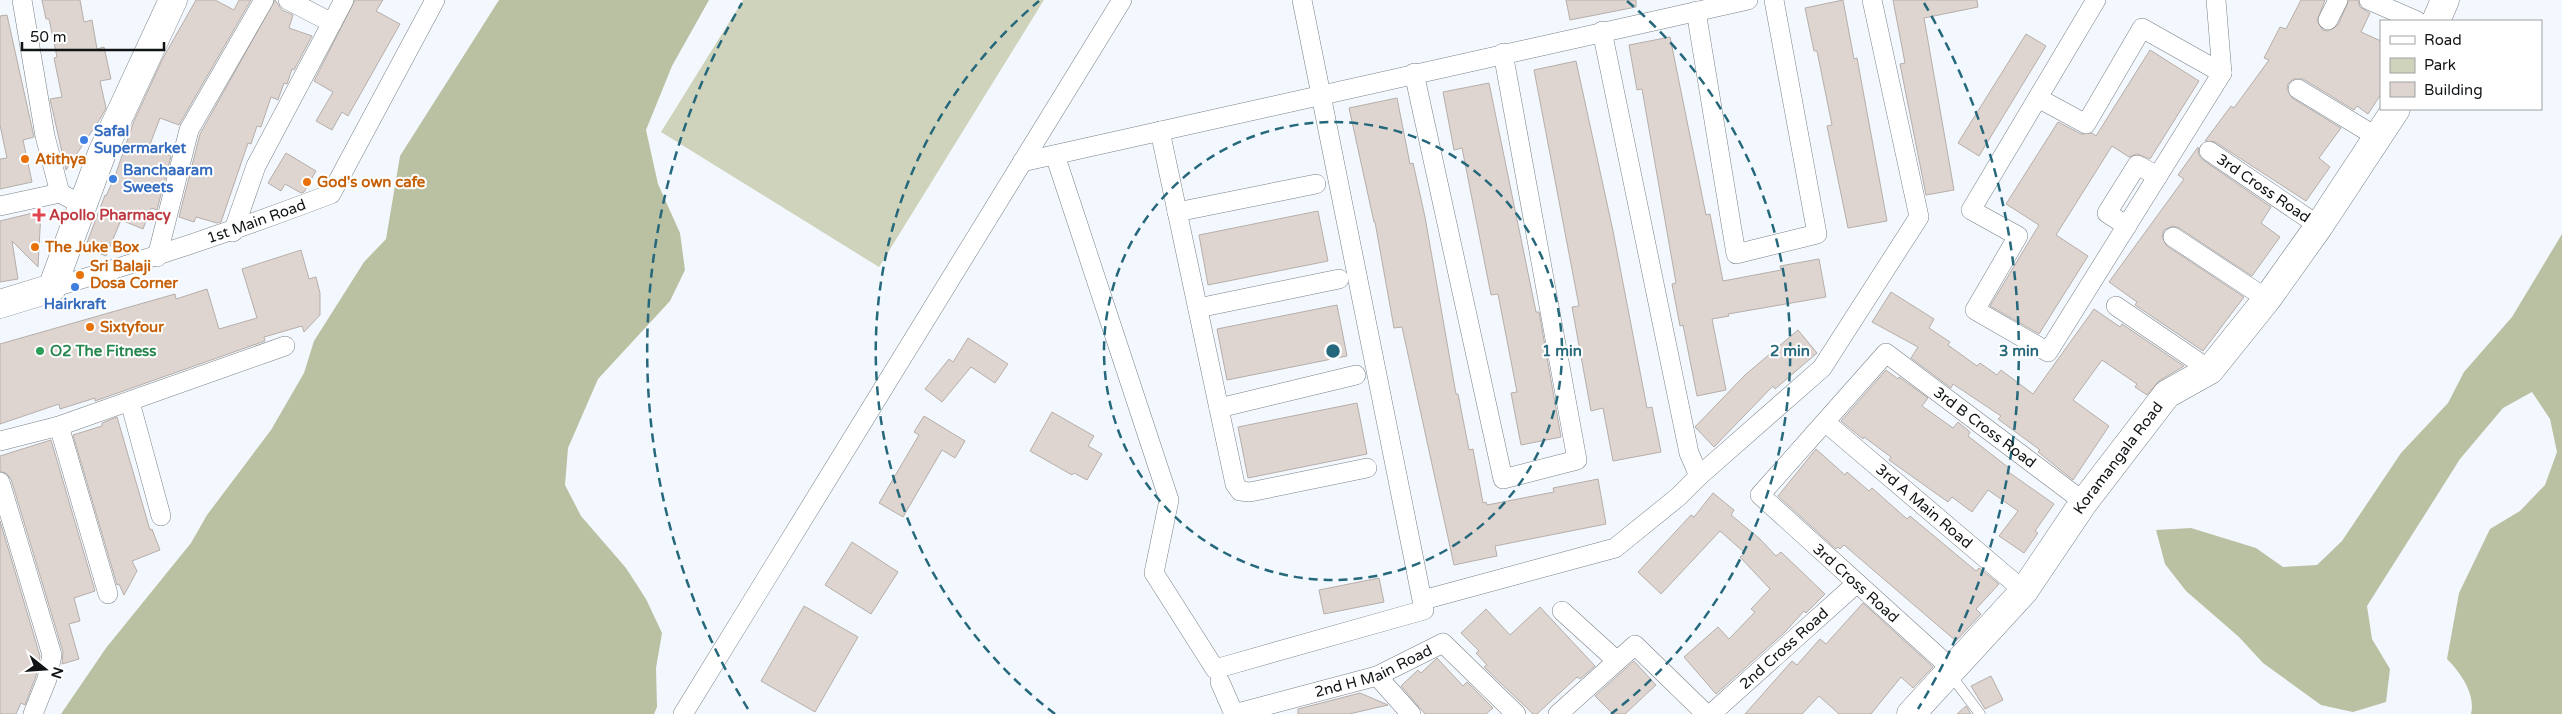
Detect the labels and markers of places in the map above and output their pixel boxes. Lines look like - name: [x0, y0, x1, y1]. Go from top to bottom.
- place label: Safal Supermarket: [94, 122, 186, 158]
- marker: Safal Supermarket: [78, 134, 90, 146]
- place label: Atithya: [35, 150, 86, 169]
- marker: Atithya: [19, 153, 31, 165]
- place label: Banchaaram Sweets: [123, 161, 213, 196]
- marker: Banchaaram Sweets: [107, 173, 119, 185]
- place label: God's own cafe: [317, 173, 426, 191]
- marker: God's own cafe: [301, 176, 313, 188]
- place label: Apollo Pharmacy: [49, 206, 171, 225]
- marker: Apollo Pharmacy: [33, 209, 45, 221]
- place label: The Juke Box: [44, 238, 140, 256]
- marker: The Juke Box: [29, 241, 41, 253]
- place label: Sri Balaji Dosa Corner: [90, 257, 178, 292]
- marker: Sri Balaji Dosa Corner: [74, 269, 86, 281]
- marker: Hairkraft: [69, 281, 81, 293]
- place label: Hairkraft: [44, 295, 107, 313]
- place label: Sixtyfour: [100, 318, 164, 337]
- marker: Sixtyfour: [84, 321, 96, 333]
- place label: O2 The Fitness: [50, 342, 157, 360]
- centre of rings: [1324, 342, 1342, 360]
- marker: O2 The Fitness: [34, 345, 46, 357]

